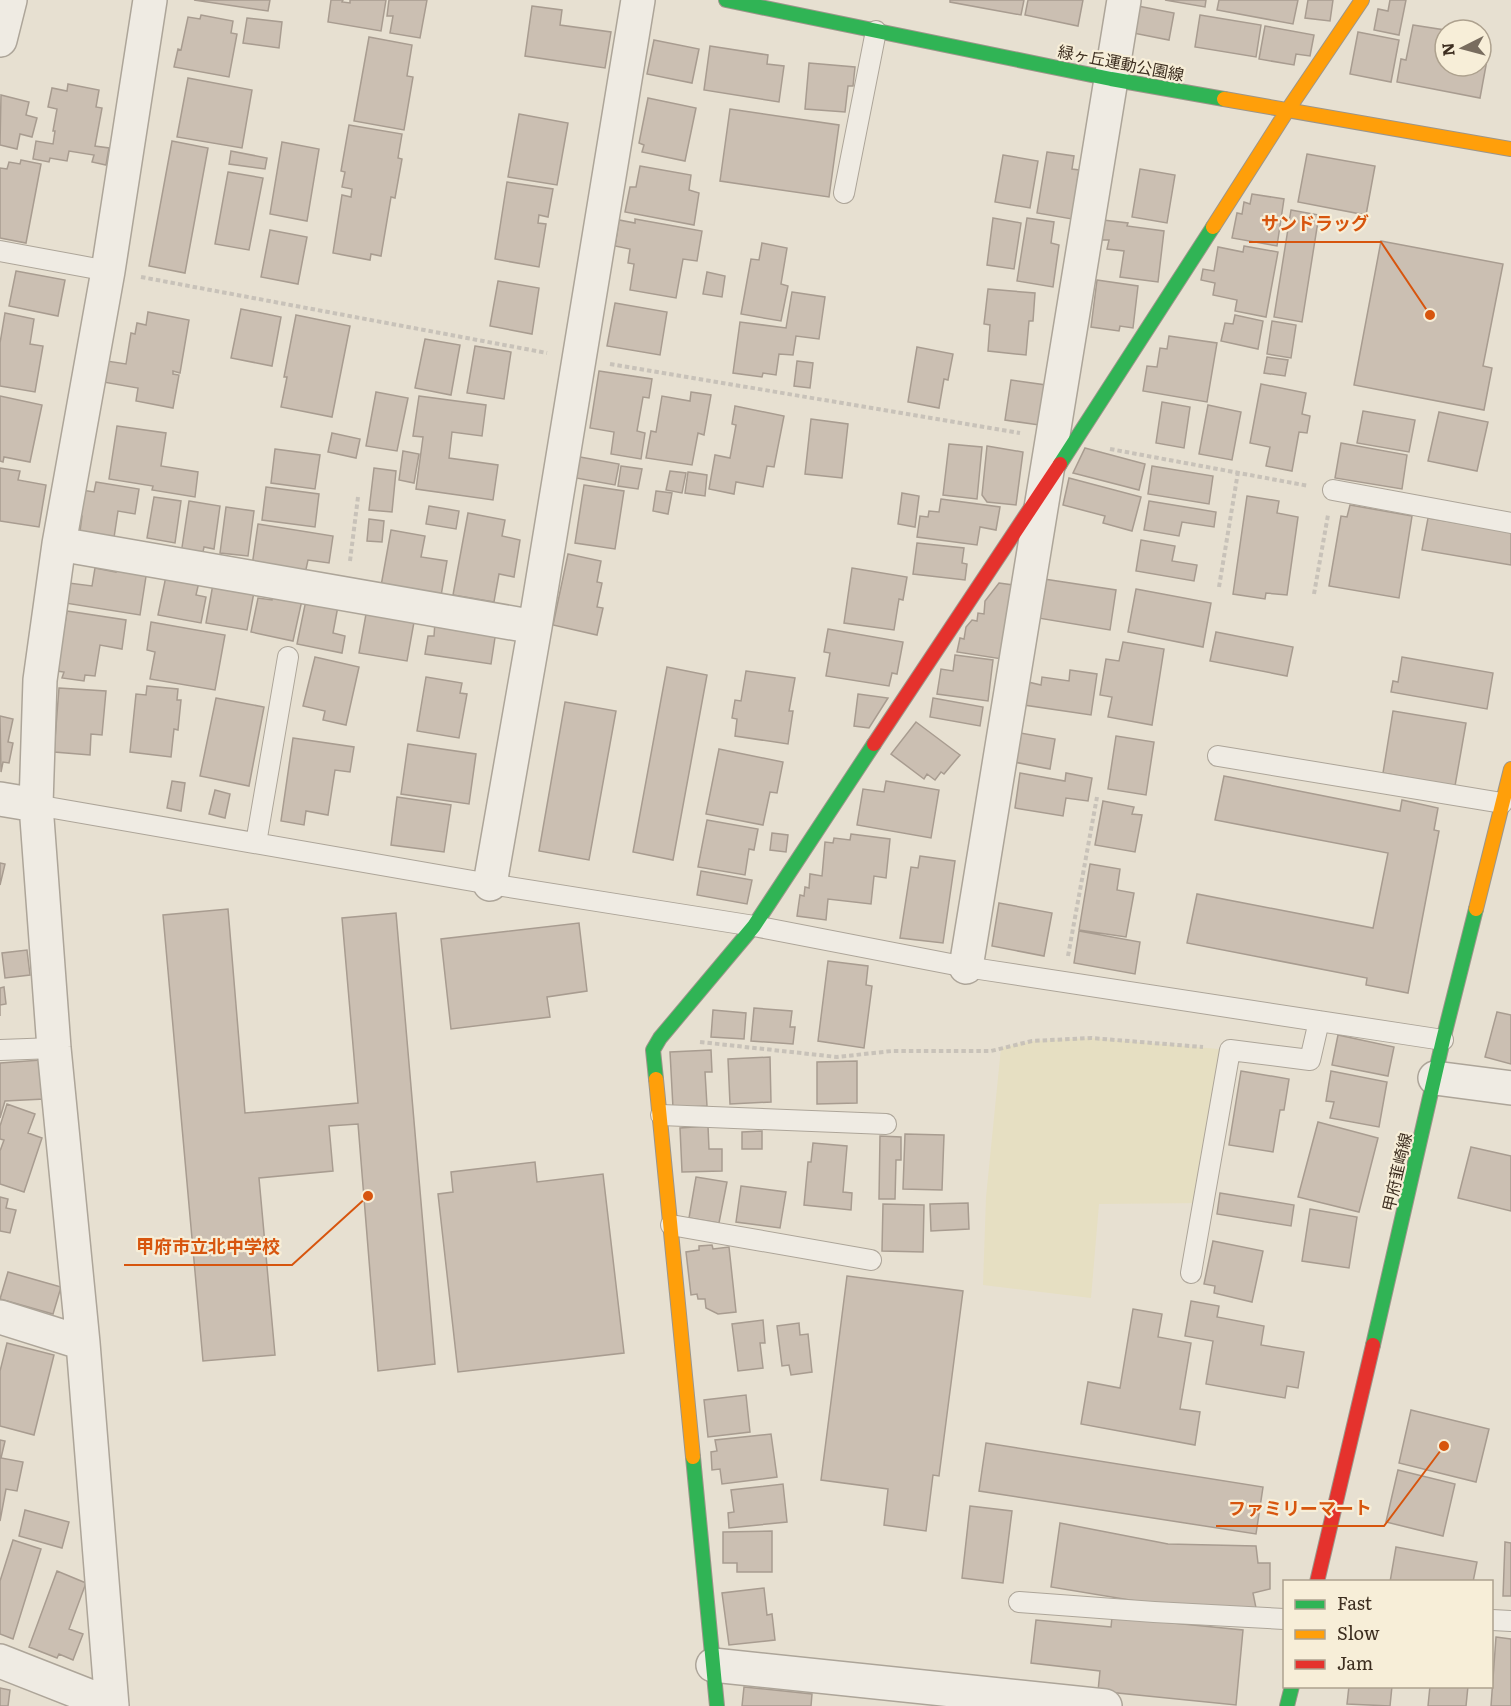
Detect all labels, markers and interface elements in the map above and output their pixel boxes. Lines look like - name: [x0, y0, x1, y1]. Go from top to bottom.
- north arrow: [1433, 18, 1493, 78]
- street label: 緑ヶ丘運動公園線: [1056, 38, 1186, 86]
- text: N: [1434, 42, 1460, 58]
- callout: サンドラッグ: [1249, 206, 1381, 242]
- text: サンドラッグ: [1261, 209, 1369, 236]
- street label: 甲府韮崎線: [1375, 1130, 1417, 1213]
- callout: 甲府市立北中学校: [124, 1229, 292, 1265]
- text: 甲府市立北中学校: [136, 1232, 280, 1259]
- callout: ファミリーマート: [1216, 1490, 1384, 1526]
- text: ファミリーマート: [1228, 1494, 1372, 1521]
- legend: [1283, 1580, 1493, 1688]
- text: Fast: [1337, 1589, 1373, 1616]
- text: Slow: [1337, 1619, 1380, 1646]
- text: Jam: [1337, 1649, 1373, 1676]

